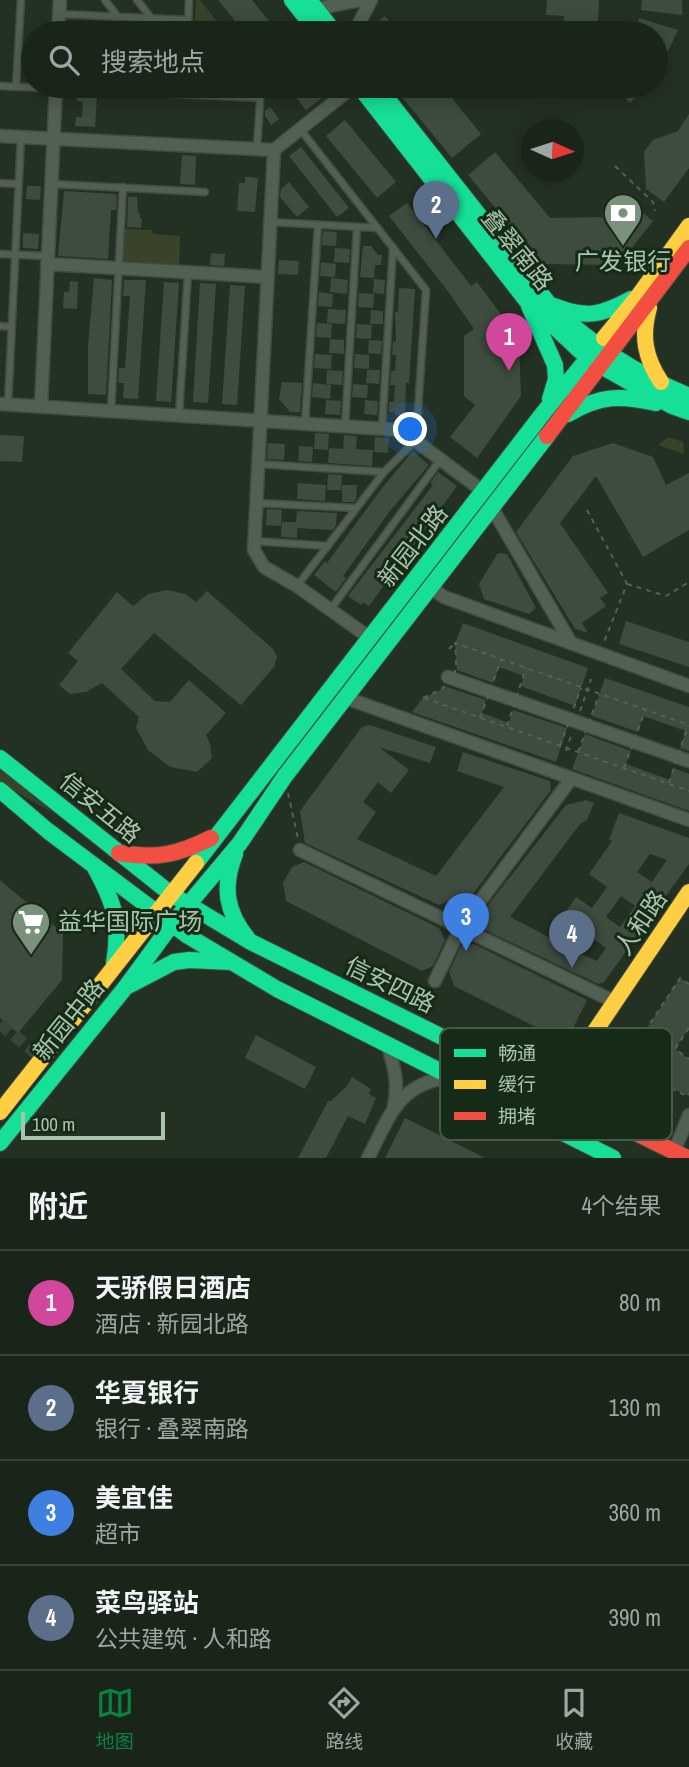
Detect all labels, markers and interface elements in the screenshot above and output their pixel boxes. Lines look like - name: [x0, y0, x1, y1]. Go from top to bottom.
- search box: [21, 21, 668, 98]
- icon: search: [45, 41, 83, 79]
- text: 搜索地点: [101, 44, 205, 79]
- north arrow: [521, 119, 584, 182]
- pin: 2: [413, 181, 459, 239]
- bank icon: 广发银行: [602, 192, 644, 247]
- street label: 叠翠南路: [475, 202, 560, 297]
- place label: 广发银行: [575, 245, 671, 277]
- pin: 1: [486, 313, 532, 371]
- your location: [393, 412, 427, 446]
- street label: 新园北路: [370, 498, 454, 593]
- street label: 信安五路: [53, 765, 148, 850]
- street label: 人和路: [607, 884, 674, 961]
- pin: 3: [443, 893, 489, 951]
- supermarket icon: 益华国际广场: [10, 901, 52, 956]
- place label: 益华国际广场: [58, 905, 202, 937]
- pin: 4: [549, 910, 595, 968]
- street label: 信安四路: [340, 949, 441, 1020]
- street label: 新园中路: [26, 972, 111, 1067]
- legend: [440, 1028, 672, 1140]
- text: 畅通: [498, 1040, 536, 1066]
- text: 缓行: [498, 1071, 536, 1097]
- text: 拥堵: [498, 1103, 536, 1129]
- scale bar: [21, 1109, 164, 1141]
- text: 100 m: [32, 1111, 75, 1137]
- text: 附近: [28, 1186, 88, 1226]
- text: 4个结果: [582, 1190, 661, 1221]
- text: 天骄假日酒店: [95, 1270, 251, 1305]
- text: 1: [46, 1287, 56, 1318]
- text: 80 m: [619, 1287, 661, 1318]
- text: 酒店 · 新园北路: [95, 1308, 249, 1339]
- text: 华夏银行: [95, 1375, 199, 1410]
- text: 2: [46, 1392, 56, 1423]
- text: 130 m: [609, 1392, 661, 1423]
- text: 银行 · 叠翠南路: [95, 1413, 249, 1444]
- text: 美宜佳: [95, 1480, 173, 1515]
- text: 3: [46, 1497, 56, 1528]
- text: 360 m: [609, 1497, 661, 1528]
- text: 超市: [95, 1518, 141, 1549]
- text: 菜鸟驿站: [95, 1585, 199, 1620]
- text: 4: [46, 1602, 56, 1633]
- text: 390 m: [609, 1602, 661, 1633]
- text: 公共建筑 · 人和路: [95, 1623, 272, 1654]
- tab: 地图: [96, 1684, 134, 1754]
- tab: 路线: [325, 1684, 363, 1754]
- tab: 收藏: [555, 1684, 593, 1754]

